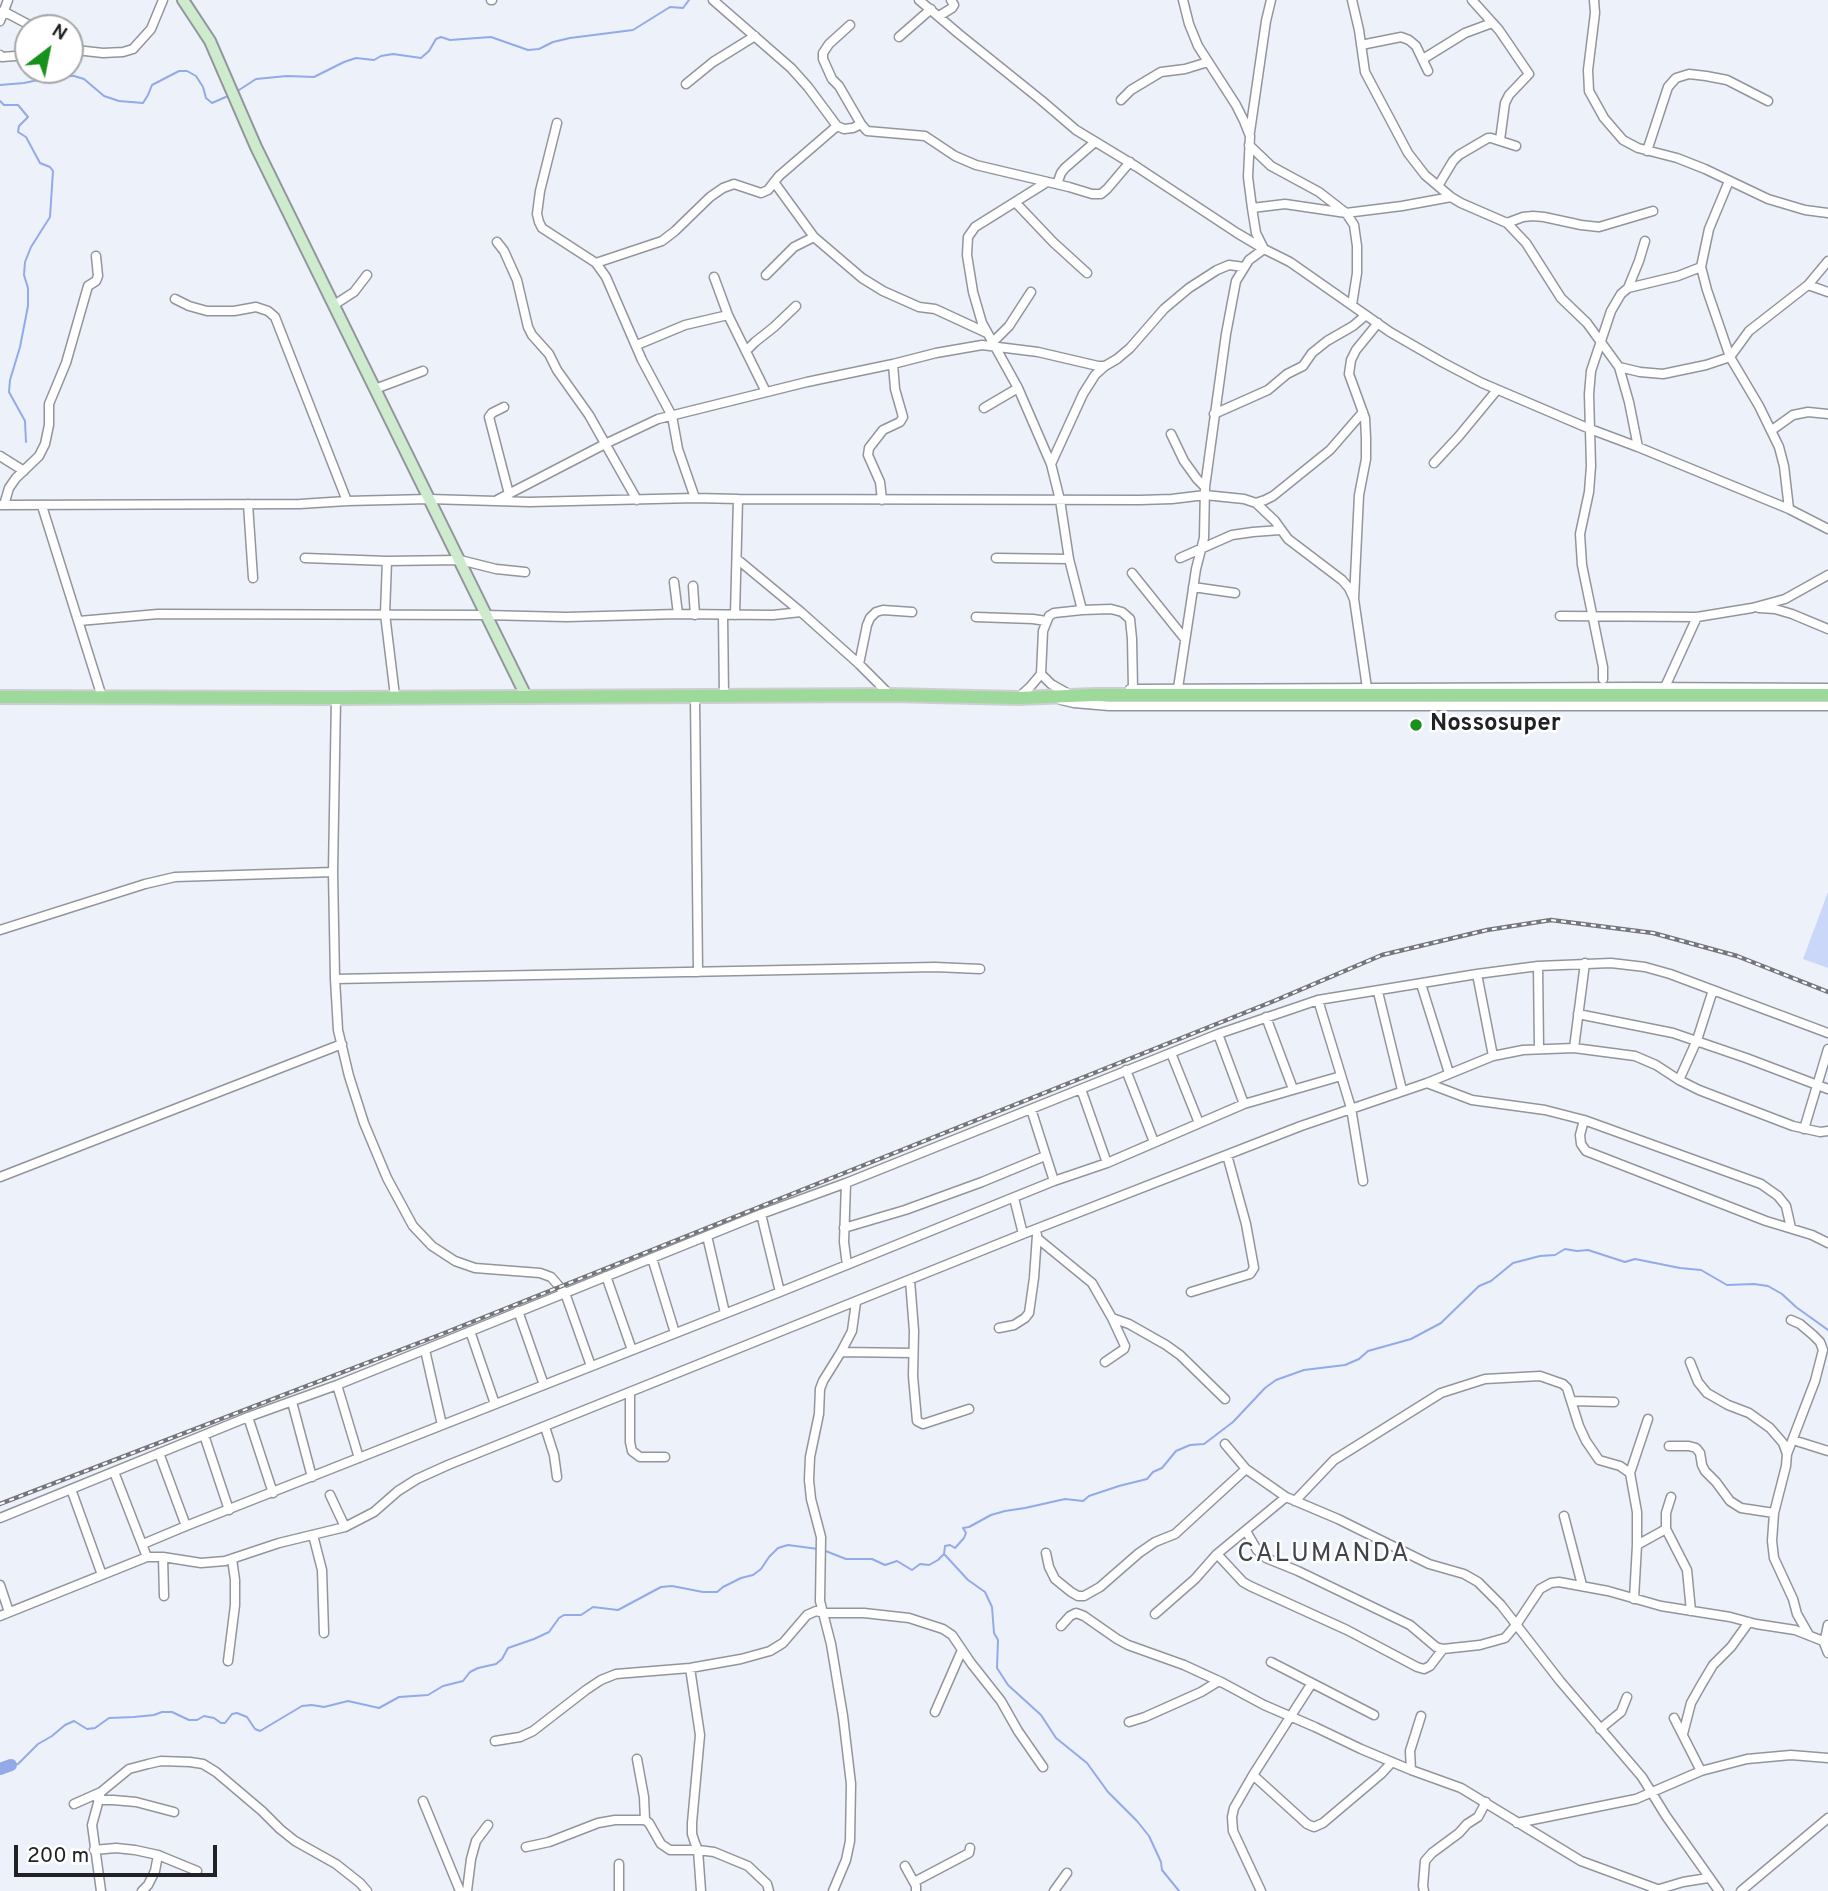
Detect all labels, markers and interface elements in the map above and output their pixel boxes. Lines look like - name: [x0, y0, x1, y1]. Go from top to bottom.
- north arrow: [14, 14, 84, 84]
- text: N: [47, 19, 71, 47]
- place label: Nossosuper: [1430, 711, 1561, 739]
- marker: Nossosuper: [1408, 717, 1424, 733]
- district label: CALUMANDA: [1238, 1540, 1410, 1572]
- scale bar: [18, 1832, 220, 1876]
- text: 200 m: [27, 1843, 89, 1870]

